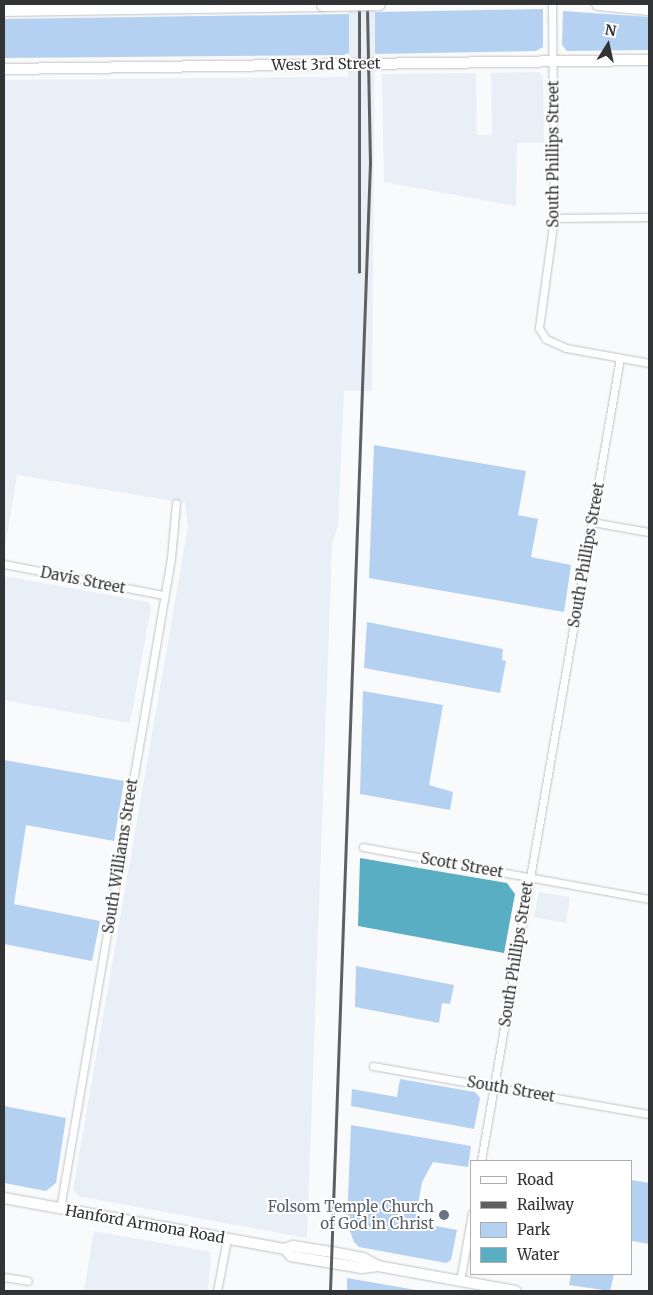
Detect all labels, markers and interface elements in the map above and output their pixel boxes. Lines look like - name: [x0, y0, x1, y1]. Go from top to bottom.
- north arrow: [583, 20, 633, 70]
- text: N: [604, 20, 618, 40]
- street label: West 3rd Street: [271, 54, 381, 74]
- street label: South Phillips Street: [544, 80, 562, 228]
- street label: South Phillips Street: [564, 481, 608, 629]
- street label: Davis Street: [39, 563, 127, 597]
- street label: South Williams Street: [99, 777, 141, 935]
- street label: Scott Street: [419, 849, 505, 881]
- street label: South Phillips Street: [496, 880, 536, 1028]
- street label: South Street: [466, 1072, 556, 1106]
- legend: [470, 1160, 633, 1275]
- text: Road: [517, 1170, 553, 1189]
- text: Railway: [517, 1195, 574, 1214]
- place label: Folsom Temple Church of God in Christ: [268, 1197, 434, 1232]
- street label: Hanford Armona Road: [64, 1201, 226, 1247]
- marker: Folsom Temple Church of God in Christ: [438, 1209, 450, 1221]
- text: Park: [517, 1220, 550, 1239]
- text: Water: [517, 1245, 559, 1264]

